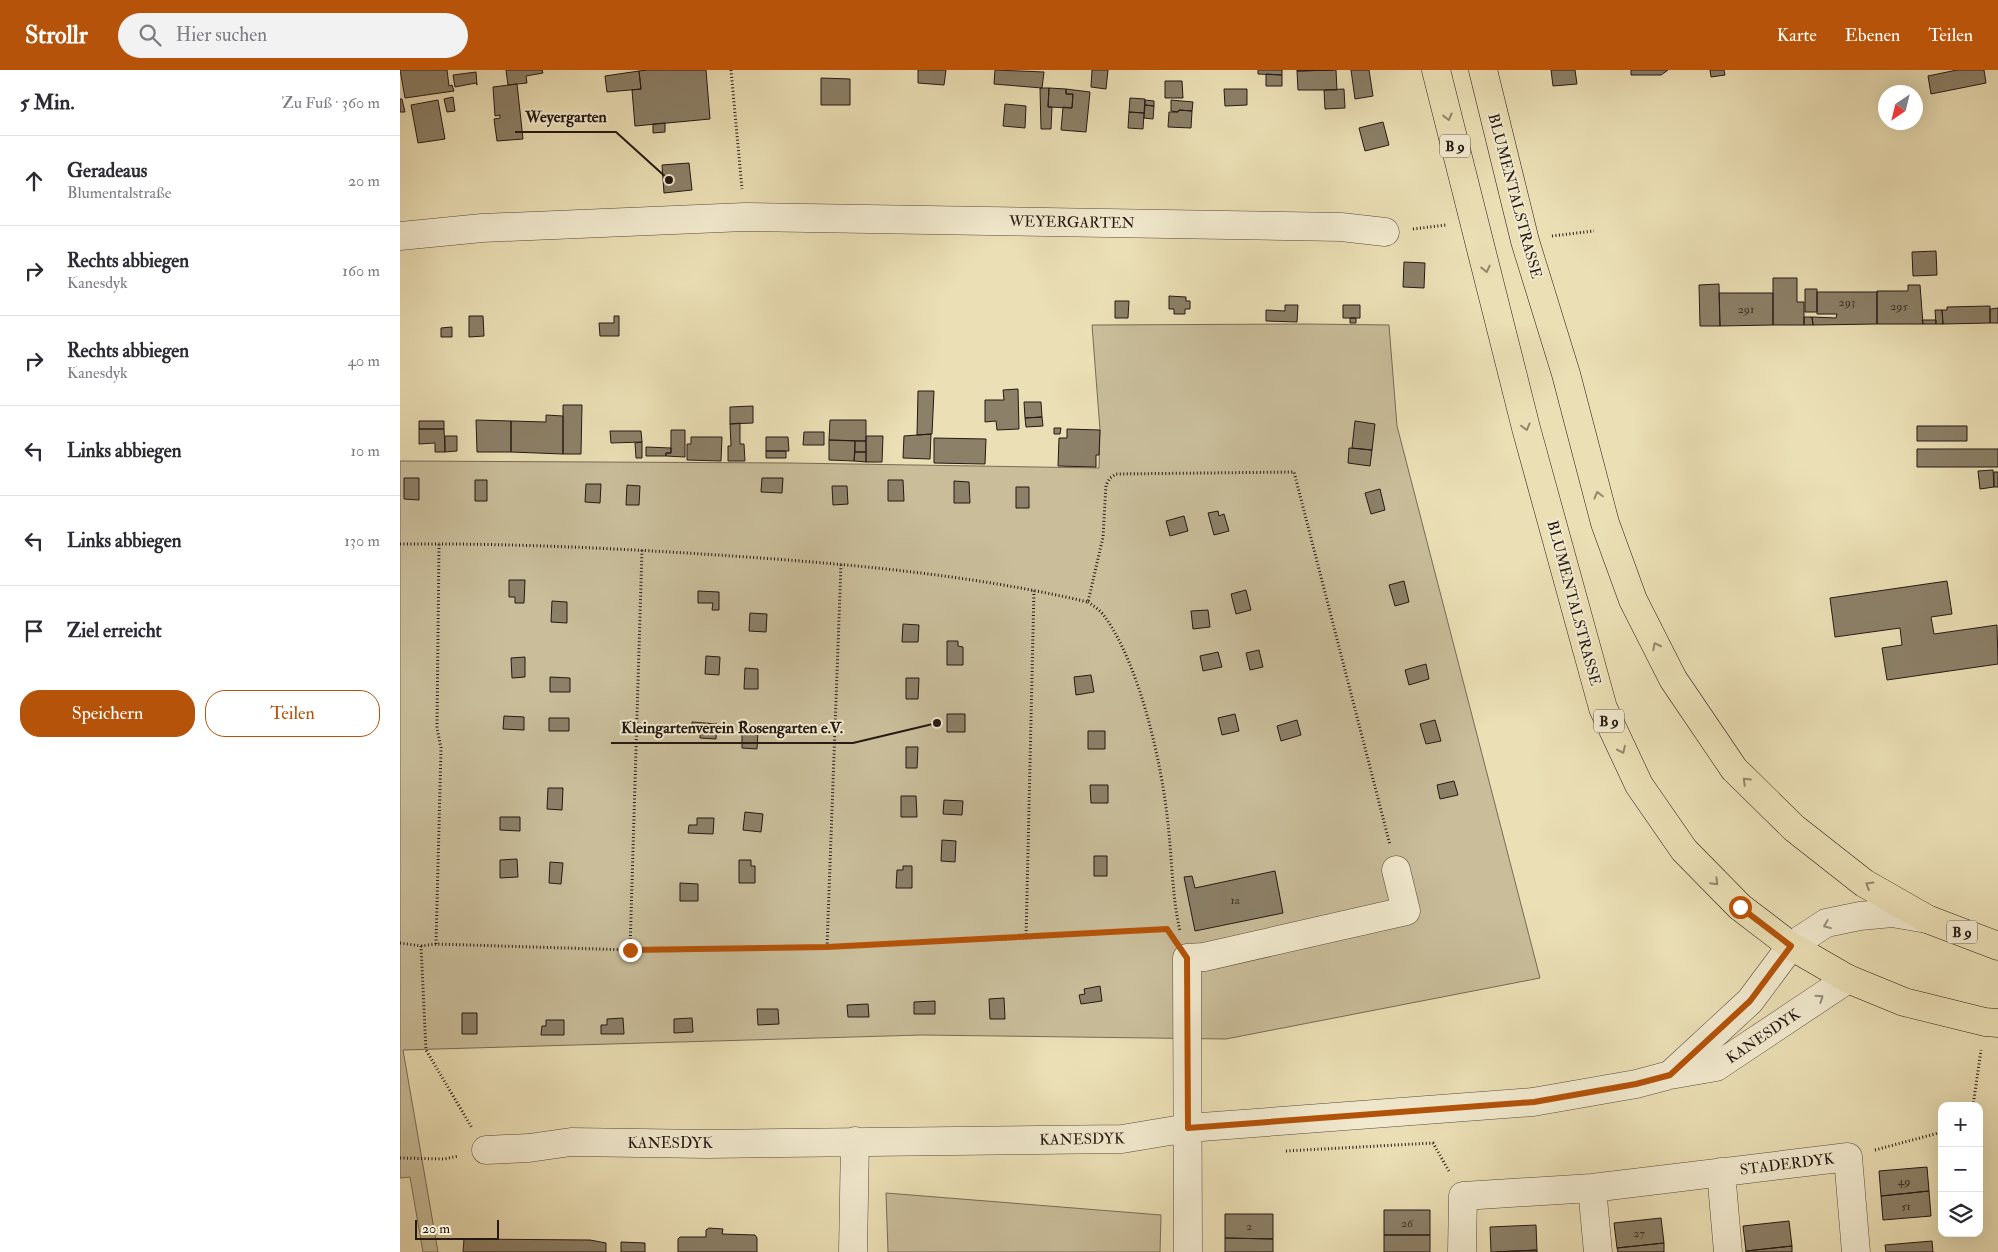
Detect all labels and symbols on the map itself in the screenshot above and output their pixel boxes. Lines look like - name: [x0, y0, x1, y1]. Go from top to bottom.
- north arrow: [1878, 85, 1923, 130]
- callout: Weyergarten: [515, 101, 616, 132]
- text: Weyergarten: [524, 107, 608, 128]
- street label: BLUMENTALSTRASSE: [1483, 111, 1546, 281]
- one-way arrow: [1443, 113, 1453, 121]
- road number: B 9: [1440, 134, 1470, 158]
- street label: WEYERGARTEN: [1008, 212, 1136, 233]
- one-way arrow: [1480, 265, 1491, 274]
- house number: 293: [1839, 295, 1855, 310]
- house number: 295: [1890, 299, 1908, 314]
- house number: 291: [1738, 302, 1754, 317]
- one-way arrow: [1520, 422, 1530, 430]
- one-way arrow: [1593, 491, 1603, 499]
- street label: BLUMENTALSTRASSE: [1542, 518, 1605, 688]
- one-way arrow: [1652, 642, 1662, 651]
- road number: B 9: [1594, 710, 1624, 732]
- callout: Kleingartenverein Rosengarten e.V.: [611, 712, 853, 743]
- text: Kleingartenverein Rosengarten e.V.: [621, 718, 843, 739]
- one-way arrow: [1616, 744, 1626, 753]
- one-way arrow: [1742, 777, 1751, 786]
- one-way arrow: [1709, 876, 1718, 885]
- one-way arrow: [1866, 882, 1875, 892]
- house number: 1a: [1230, 893, 1241, 908]
- route start: [1729, 896, 1752, 919]
- one-way arrow: [1823, 918, 1832, 929]
- road number: B 9: [1947, 920, 1977, 944]
- route end: [619, 939, 642, 962]
- one-way arrow: [1814, 995, 1823, 1004]
- street label: KANESDYK: [1723, 1004, 1804, 1068]
- street label: KANESDYK: [1039, 1129, 1125, 1150]
- street label: KANESDYK: [627, 1134, 713, 1153]
- street label: STADERDYK: [1739, 1149, 1836, 1180]
- house number: 49: [1898, 1174, 1910, 1189]
- house number: 51: [1901, 1199, 1911, 1214]
- house number: 26: [1401, 1216, 1414, 1231]
- scale bar: [415, 1217, 499, 1240]
- house number: 2: [1246, 1219, 1252, 1234]
- house number: 27: [1633, 1226, 1645, 1241]

